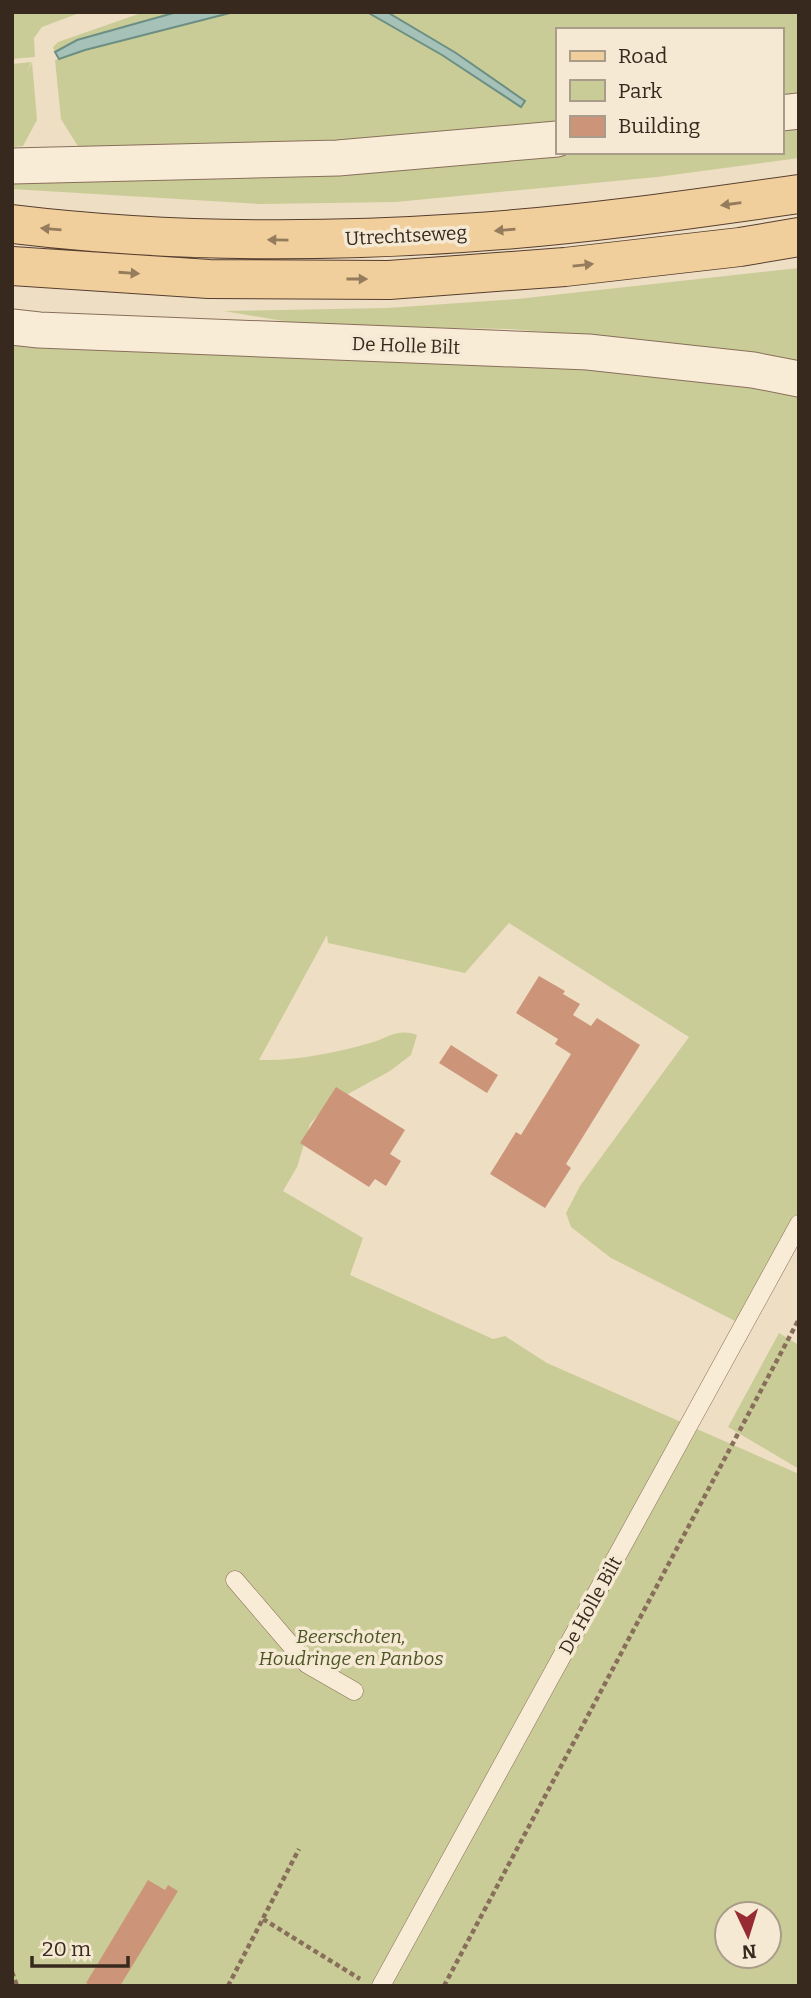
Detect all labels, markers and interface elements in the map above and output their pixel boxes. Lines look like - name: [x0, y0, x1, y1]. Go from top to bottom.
- legend: [556, 28, 783, 154]
- text: Road: [618, 43, 667, 69]
- text: Park: [618, 78, 662, 104]
- text: Building: [618, 113, 701, 139]
- one-way arrow: [720, 198, 742, 209]
- street label: Utrechtseweg: [344, 221, 468, 250]
- one-way arrow: [40, 223, 62, 234]
- one-way arrow: [494, 225, 516, 236]
- one-way arrow: [267, 234, 289, 245]
- one-way arrow: [573, 259, 595, 270]
- one-way arrow: [118, 268, 140, 279]
- one-way arrow: [346, 273, 368, 285]
- street label: De Holle Bilt: [351, 332, 461, 359]
- street label: De Holle Bilt: [554, 1552, 627, 1658]
- park label: Beerschoten, Houdringe en Panbos: [259, 1625, 443, 1670]
- north arrow: [713, 1900, 783, 1970]
- scale bar: [32, 1924, 128, 1968]
- text: 20 m: [42, 1936, 91, 1962]
- text: N: [741, 1939, 757, 1963]

